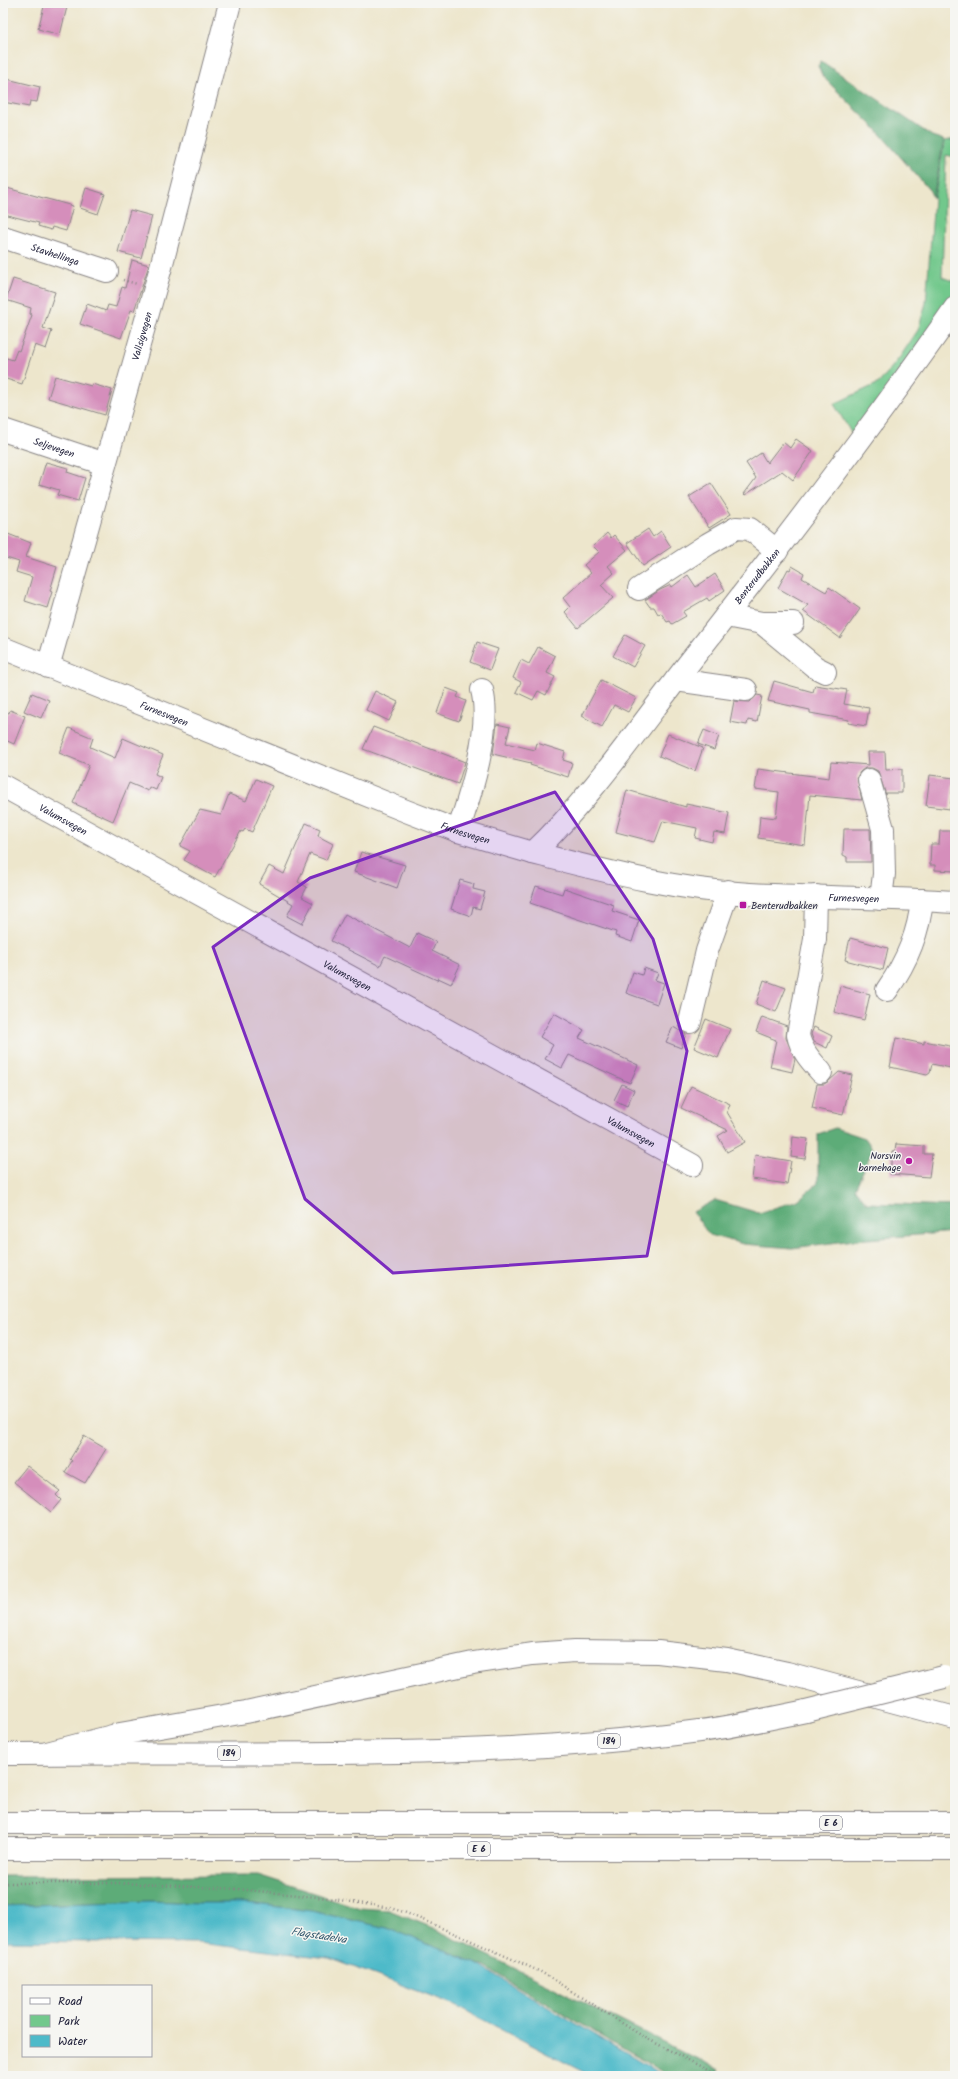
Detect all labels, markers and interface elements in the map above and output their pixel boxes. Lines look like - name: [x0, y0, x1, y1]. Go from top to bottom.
- street label: Stavhellinga: [29, 240, 82, 271]
- street label: Vallsigvegen: [128, 310, 157, 362]
- street label: Seljevegen: [31, 434, 77, 462]
- street label: Benterudbakken: [731, 545, 784, 608]
- street label: Furnesvegen: [137, 697, 190, 731]
- street label: Valumsvegen: [36, 800, 90, 840]
- street label: Furnesvegen: [438, 818, 492, 849]
- street label: Furnesvegen: [828, 890, 879, 907]
- place label: Benterudbakken: [751, 898, 818, 914]
- marker: Benterudbakken: [738, 900, 748, 910]
- street label: Valumsvegen: [320, 957, 374, 996]
- street label: Valumsvegen: [604, 1113, 658, 1152]
- place label: Norsvin barnehage: [859, 1148, 901, 1176]
- marker: Norsvin barnehage: [904, 1156, 914, 1166]
- road number: 184: [598, 1734, 620, 1748]
- road number: 184: [218, 1746, 240, 1760]
- road number: E 6: [820, 1816, 842, 1830]
- road number: E 6: [468, 1842, 490, 1856]
- water label: Flagstadelva: [290, 1923, 349, 1949]
- legend: [22, 1985, 152, 2057]
- text: Road: [58, 1992, 83, 2011]
- text: Park: [58, 2012, 80, 2031]
- text: Water: [58, 2032, 88, 2051]

